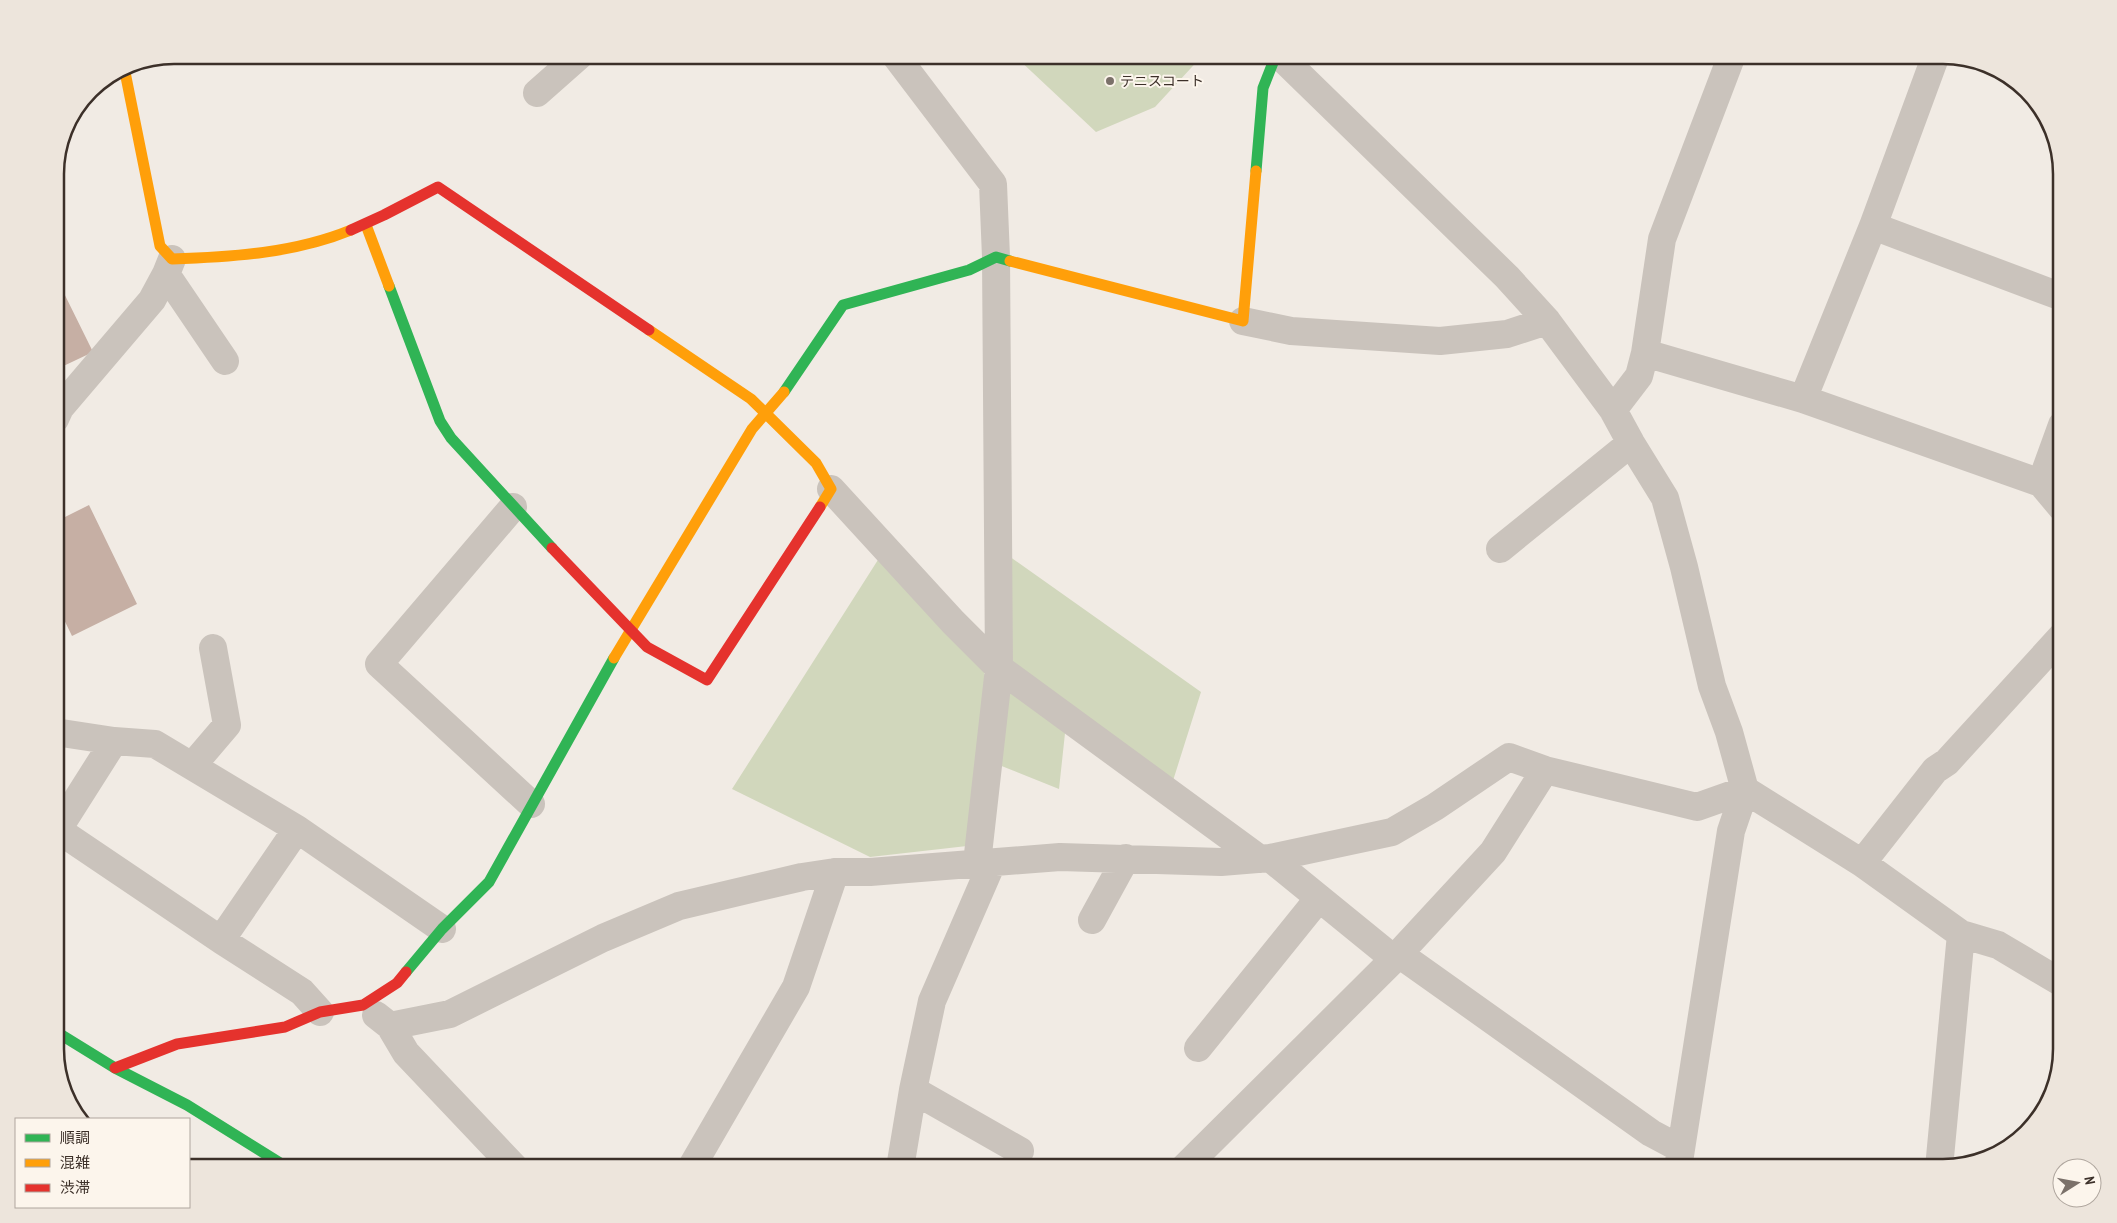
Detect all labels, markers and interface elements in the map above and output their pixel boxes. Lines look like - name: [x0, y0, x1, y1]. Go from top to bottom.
- place label: テニスコート: [1120, 72, 1204, 90]
- marker: テニスコート: [1104, 75, 1116, 87]
- legend: [15, 1118, 190, 1208]
- text: 順調: [60, 1128, 90, 1147]
- text: 混雑: [60, 1153, 90, 1172]
- north arrow: [2052, 1158, 2102, 1208]
- text: N: [2080, 1175, 2099, 1186]
- text: 渋滞: [60, 1178, 90, 1197]

